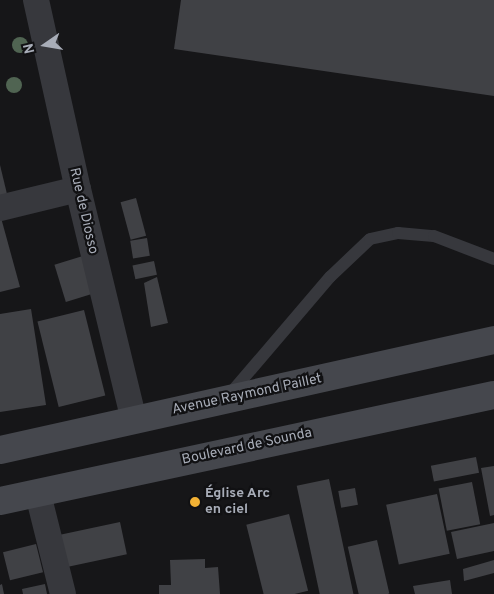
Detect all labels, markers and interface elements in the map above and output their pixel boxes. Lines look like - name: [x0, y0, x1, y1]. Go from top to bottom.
- north arrow: [20, 20, 70, 70]
- text: N: [20, 42, 39, 55]
- street label: Rue de Diosso: [65, 166, 101, 256]
- street label: Avenue Raymond Paillet: [171, 371, 323, 419]
- street label: Boulevard de Sounda: [180, 425, 314, 469]
- place label: Église Arc en ciel: [205, 486, 271, 518]
- marker: Église Arc en ciel: [189, 496, 201, 508]

